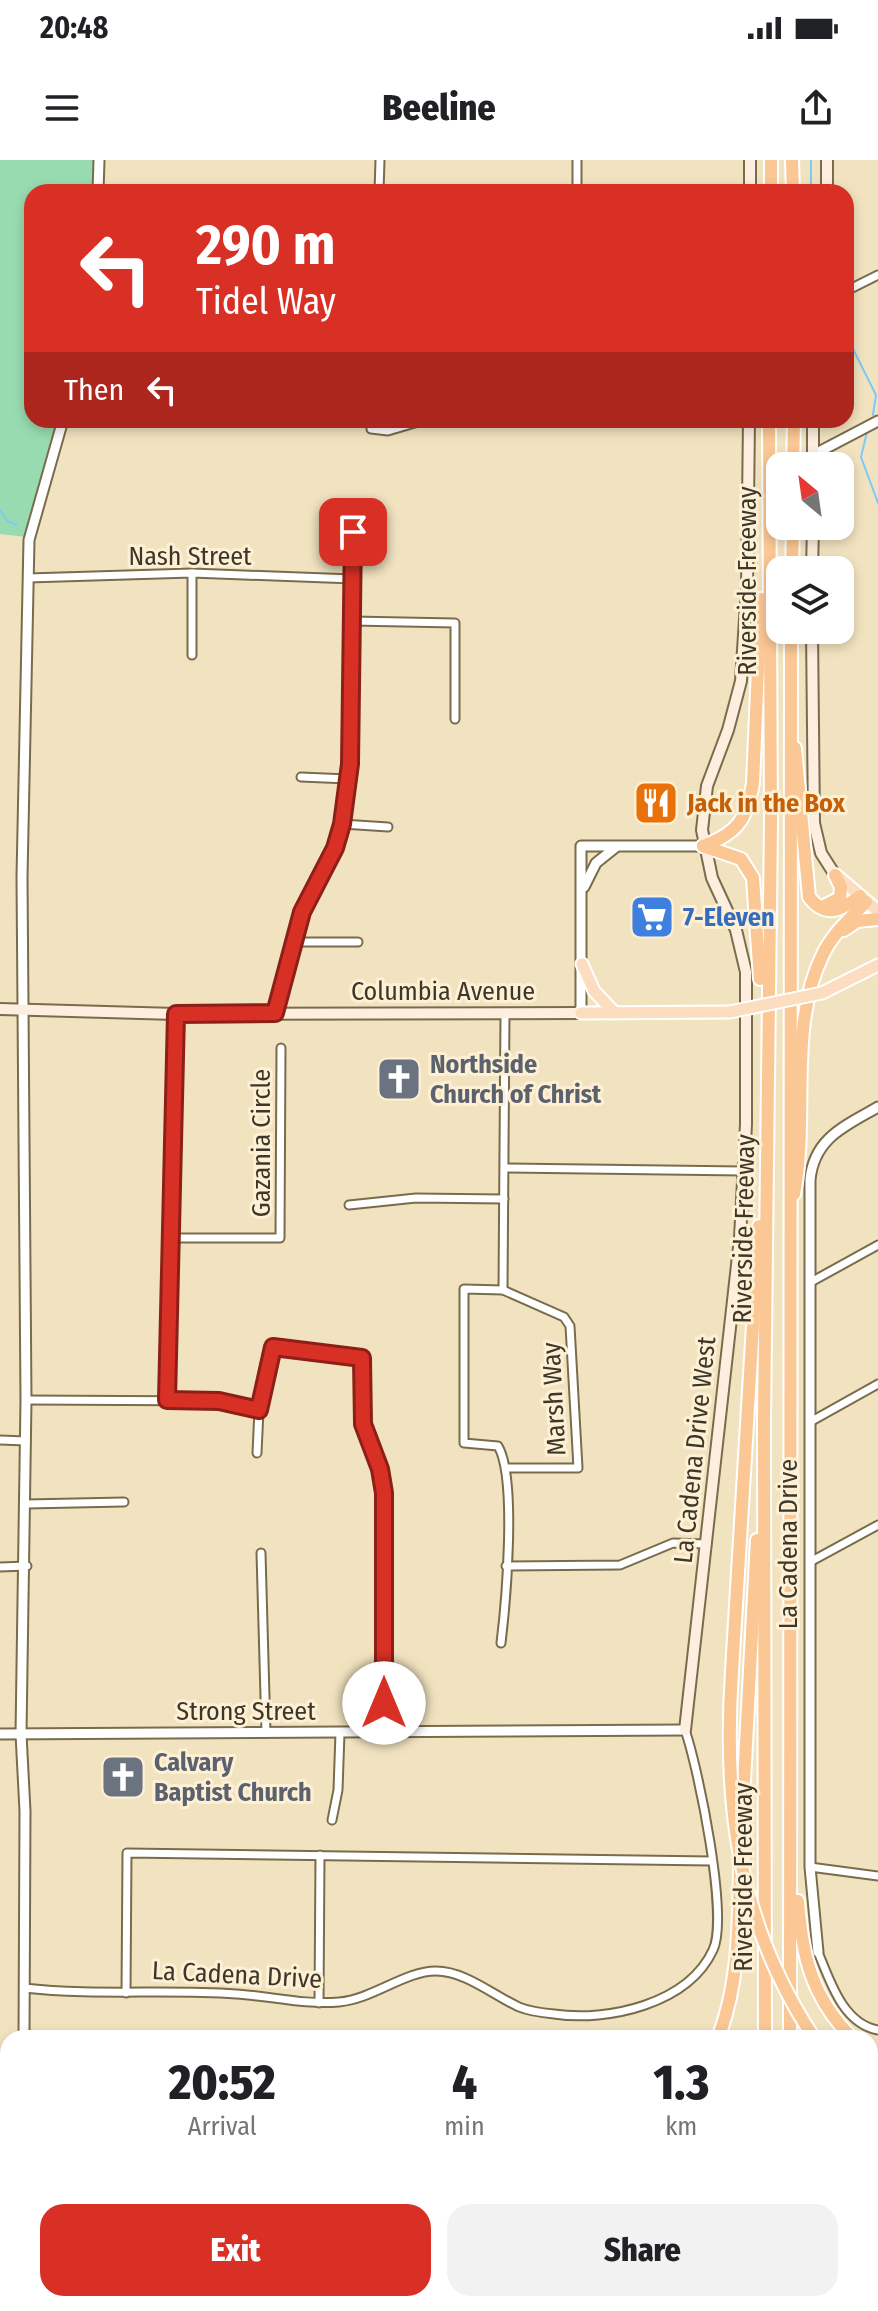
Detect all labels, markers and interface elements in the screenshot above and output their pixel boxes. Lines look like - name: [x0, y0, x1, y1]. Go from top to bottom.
- text: 20:48: [40, 10, 108, 46]
- icon: menu: [40, 86, 84, 130]
- text: Beeline: [382, 86, 496, 130]
- icon: share: [794, 86, 838, 130]
- text: 290 m: [196, 212, 336, 279]
- icon: left: [64, 216, 168, 320]
- text: Tidel Way: [196, 280, 336, 324]
- icon: left: [140, 368, 184, 412]
- text: Then: [64, 372, 124, 408]
- north arrow: [766, 452, 854, 540]
- map controls: [766, 452, 854, 644]
- street label: Riverside Freeway: [732, 486, 763, 676]
- pin: [319, 498, 387, 566]
- icon: arrive: [331, 510, 375, 554]
- street label: Nash Street: [128, 541, 252, 572]
- button: layers: [766, 556, 854, 644]
- restaurant icon: Jack in the Box: [632, 779, 680, 827]
- place label: Jack in the Box: [686, 788, 846, 819]
- supermarket icon: 7-Eleven: [628, 893, 676, 941]
- place label: 7-Eleven: [683, 902, 775, 933]
- street label: Columbia Avenue: [351, 976, 535, 1007]
- place label: Northside Church of Christ: [430, 1049, 602, 1110]
- church icon: Northside Church of Christ: [375, 1055, 423, 1103]
- street label: Gazania Circle: [246, 1069, 277, 1217]
- street label: Riverside Freeway: [727, 1134, 761, 1324]
- street label: La Cadena Drive West: [668, 1335, 722, 1565]
- street label: Marsh Way: [536, 1341, 572, 1456]
- street label: La Cadena Drive: [773, 1459, 804, 1629]
- position arrow: [342, 1661, 426, 1745]
- street label: Strong Street: [176, 1696, 316, 1727]
- place label: Calvary Baptist Church: [154, 1747, 312, 1808]
- church icon: Calvary Baptist Church: [99, 1753, 147, 1801]
- street label: Riverside Freeway: [728, 1782, 759, 1972]
- street label: La Cadena Drive: [151, 1955, 323, 1995]
- text: 20:52: [169, 2054, 276, 2112]
- text: 4: [452, 2054, 477, 2112]
- text: 1.3: [653, 2054, 709, 2112]
- text: Arrival: [188, 2111, 257, 2142]
- text: min: [444, 2111, 485, 2142]
- text: km: [665, 2111, 697, 2142]
- button: Exit: [40, 2204, 431, 2296]
- button: Share: [447, 2204, 838, 2296]

